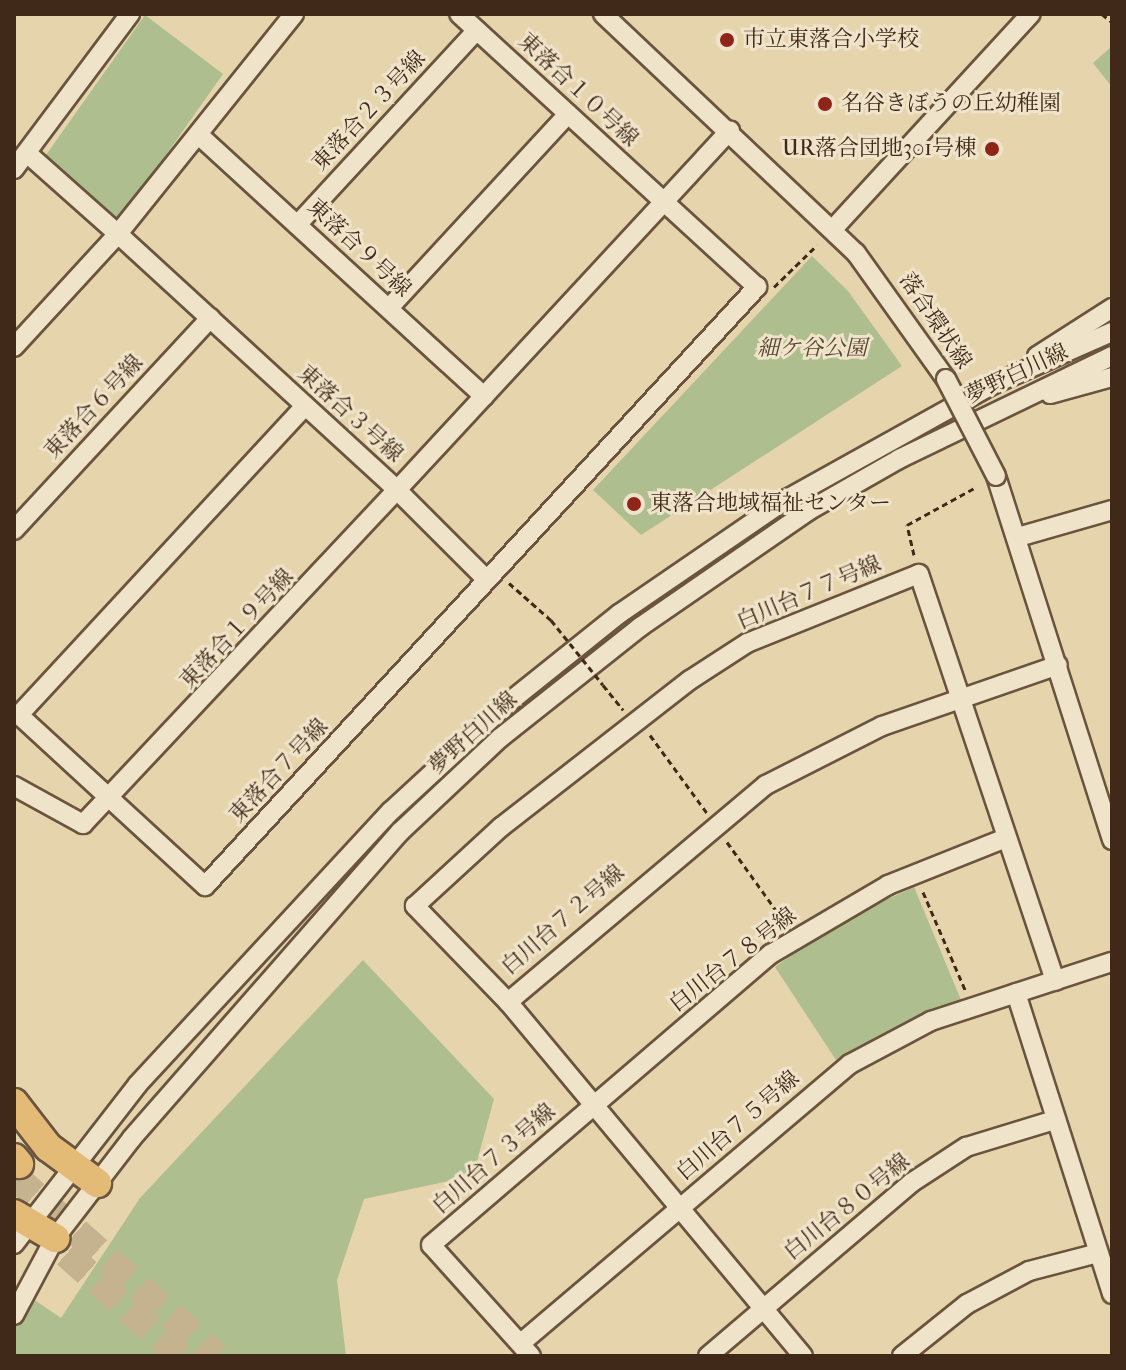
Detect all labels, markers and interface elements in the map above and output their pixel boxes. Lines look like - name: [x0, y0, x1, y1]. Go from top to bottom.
- place label: 市立東落合小学校: [743, 27, 919, 53]
- street label: 東落合１０号線: [513, 28, 643, 152]
- marker: 市立東落合小学校: [718, 31, 736, 49]
- street label: 東落合２３号線: [307, 46, 431, 176]
- place label: 名谷きぼうの丘幼稚園: [841, 91, 1061, 117]
- marker: 名谷きぼうの丘幼稚園: [816, 95, 834, 113]
- place label: UR落合団地301号棟: [782, 136, 976, 162]
- marker: UR落合団地301号棟: [983, 140, 1001, 158]
- street label: 東落合９号線: [302, 193, 416, 303]
- street label: 落合環状線: [893, 268, 977, 374]
- park label: 細ケ谷公園: [757, 336, 867, 362]
- street label: 夢野白川線: [962, 339, 1072, 409]
- street label: 東落合６号線: [39, 350, 149, 464]
- street label: 東落合３号線: [292, 360, 408, 468]
- place label: 東落合地域福祉センター: [650, 491, 892, 517]
- marker: 東落合地域福祉センター: [625, 495, 643, 513]
- street label: 白川台７７号線: [733, 551, 885, 635]
- street label: 東落合１９号線: [175, 564, 299, 694]
- street label: 夢野白川線: [423, 686, 523, 780]
- street label: 東落合７号線: [224, 714, 334, 828]
- street label: 白川台７２号線: [496, 860, 630, 980]
- street label: 白川台７８号線: [664, 902, 802, 1018]
- street label: 白川台７５号線: [671, 1066, 805, 1186]
- street label: 白川台７３号線: [427, 1099, 561, 1219]
- street label: 白川台８０号線: [779, 1148, 915, 1266]

